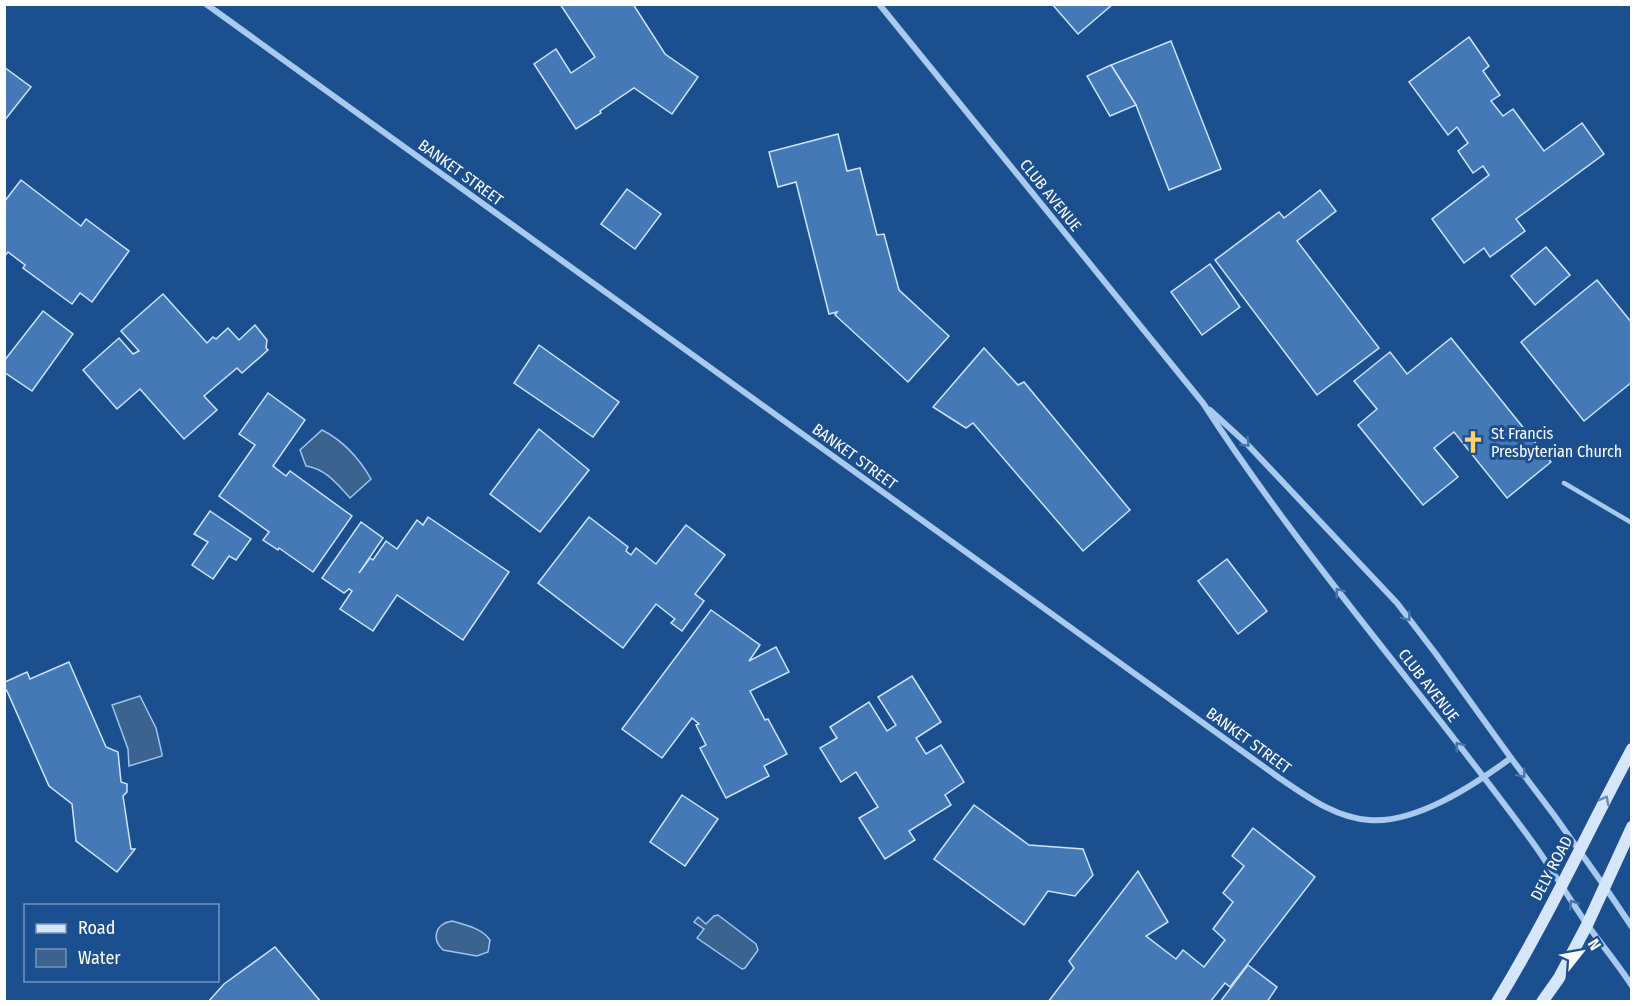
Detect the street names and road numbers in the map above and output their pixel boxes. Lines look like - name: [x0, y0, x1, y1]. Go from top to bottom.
- street label: BANKET STREET: [415, 135, 507, 210]
- street label: CLUB AVENUE: [1016, 155, 1085, 235]
- street label: BANKET STREET: [809, 419, 901, 494]
- street label: CLUB AVENUE: [1394, 645, 1463, 726]
- street label: BANKET STREET: [1203, 703, 1295, 778]
- street label: DELY ROAD: [1527, 833, 1576, 904]

